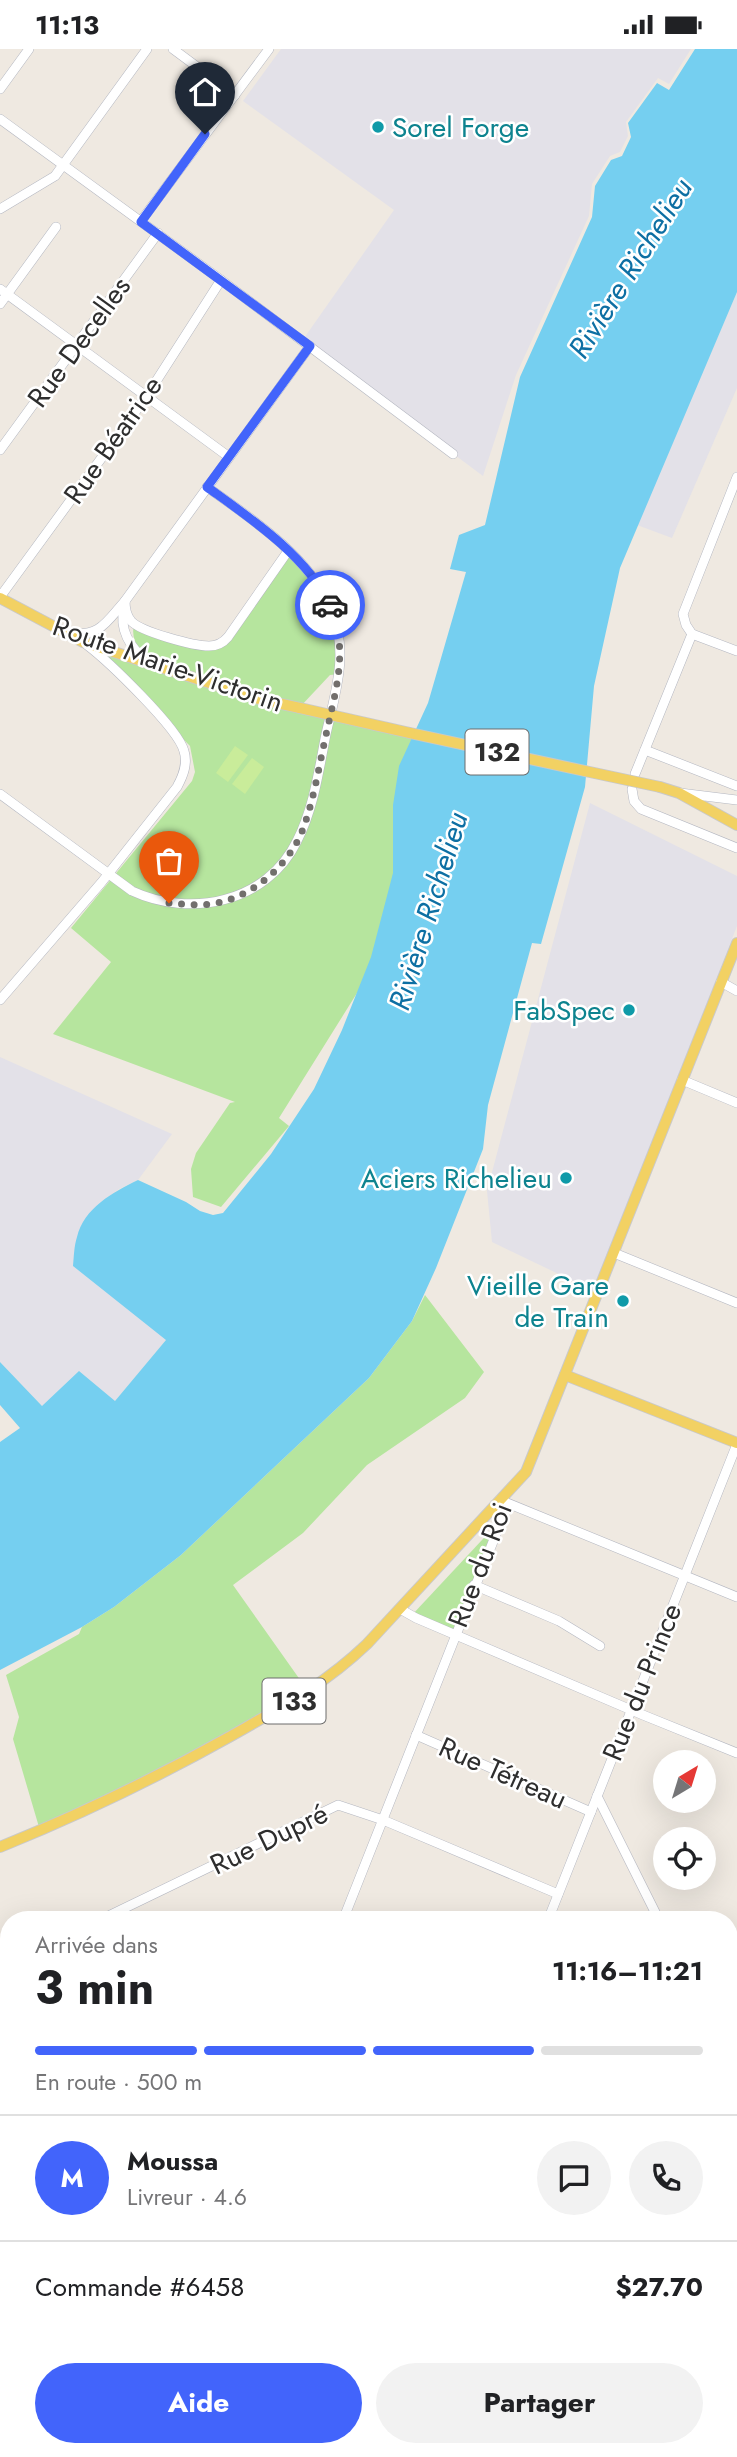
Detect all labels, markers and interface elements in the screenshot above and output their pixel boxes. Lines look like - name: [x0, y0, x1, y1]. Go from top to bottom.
- text: 11:13: [35, 6, 99, 44]
- pin: [175, 62, 235, 134]
- icon: home: [186, 73, 224, 111]
- place label: Sorel Forge: [392, 107, 529, 148]
- marker: Sorel Forge: [370, 119, 386, 135]
- water label: Rivière Richelieu: [557, 170, 703, 366]
- street label: Rue Decelles: [17, 268, 141, 416]
- street label: Rue Béatrice: [54, 368, 172, 512]
- courier: [295, 570, 365, 640]
- icon: car: [311, 586, 349, 624]
- street label: Route Marie-Victorin: [47, 605, 289, 723]
- road number: 132: [466, 729, 528, 775]
- water label: Rivière Richelieu: [377, 807, 479, 1015]
- pin: [139, 831, 199, 903]
- icon: bag: [150, 842, 188, 880]
- place label: FabSpec: [513, 990, 615, 1031]
- marker: FabSpec: [621, 1002, 637, 1018]
- place label: Aciers Richelieu: [361, 1158, 552, 1199]
- marker: Aciers Richelieu: [558, 1170, 574, 1186]
- place label: Vieille Gare de Train: [467, 1265, 609, 1338]
- marker: Vieille Gare de Train: [615, 1293, 631, 1309]
- street label: Rue du Roi: [437, 1497, 523, 1633]
- street label: Rue du Prince: [592, 1597, 692, 1767]
- road number: 133: [262, 1679, 326, 1723]
- street label: Rue Tétreau: [432, 1727, 574, 1819]
- north arrow: [653, 1750, 716, 1813]
- map controls: [653, 1750, 716, 1890]
- street label: Rue Dupré: [203, 1793, 335, 1885]
- button: locate: [653, 1827, 716, 1890]
- text: Arrivée dans: [35, 1928, 158, 1962]
- text: 11:16–11:21: [552, 1952, 703, 1990]
- text: 3 min: [35, 1955, 154, 2021]
- text: En route · 500 m: [35, 2065, 202, 2099]
- button: chat: [537, 2141, 611, 2215]
- button: phone: [629, 2141, 703, 2215]
- text: Moussa: [127, 2142, 218, 2180]
- text: M: [60, 2159, 84, 2197]
- text: Livreur · 4.6: [127, 2180, 247, 2214]
- text: Commande #6458: [35, 2268, 244, 2306]
- text: $27.70: [615, 2268, 703, 2306]
- button: Aide: [35, 2363, 362, 2443]
- button: Partager: [376, 2363, 703, 2443]

